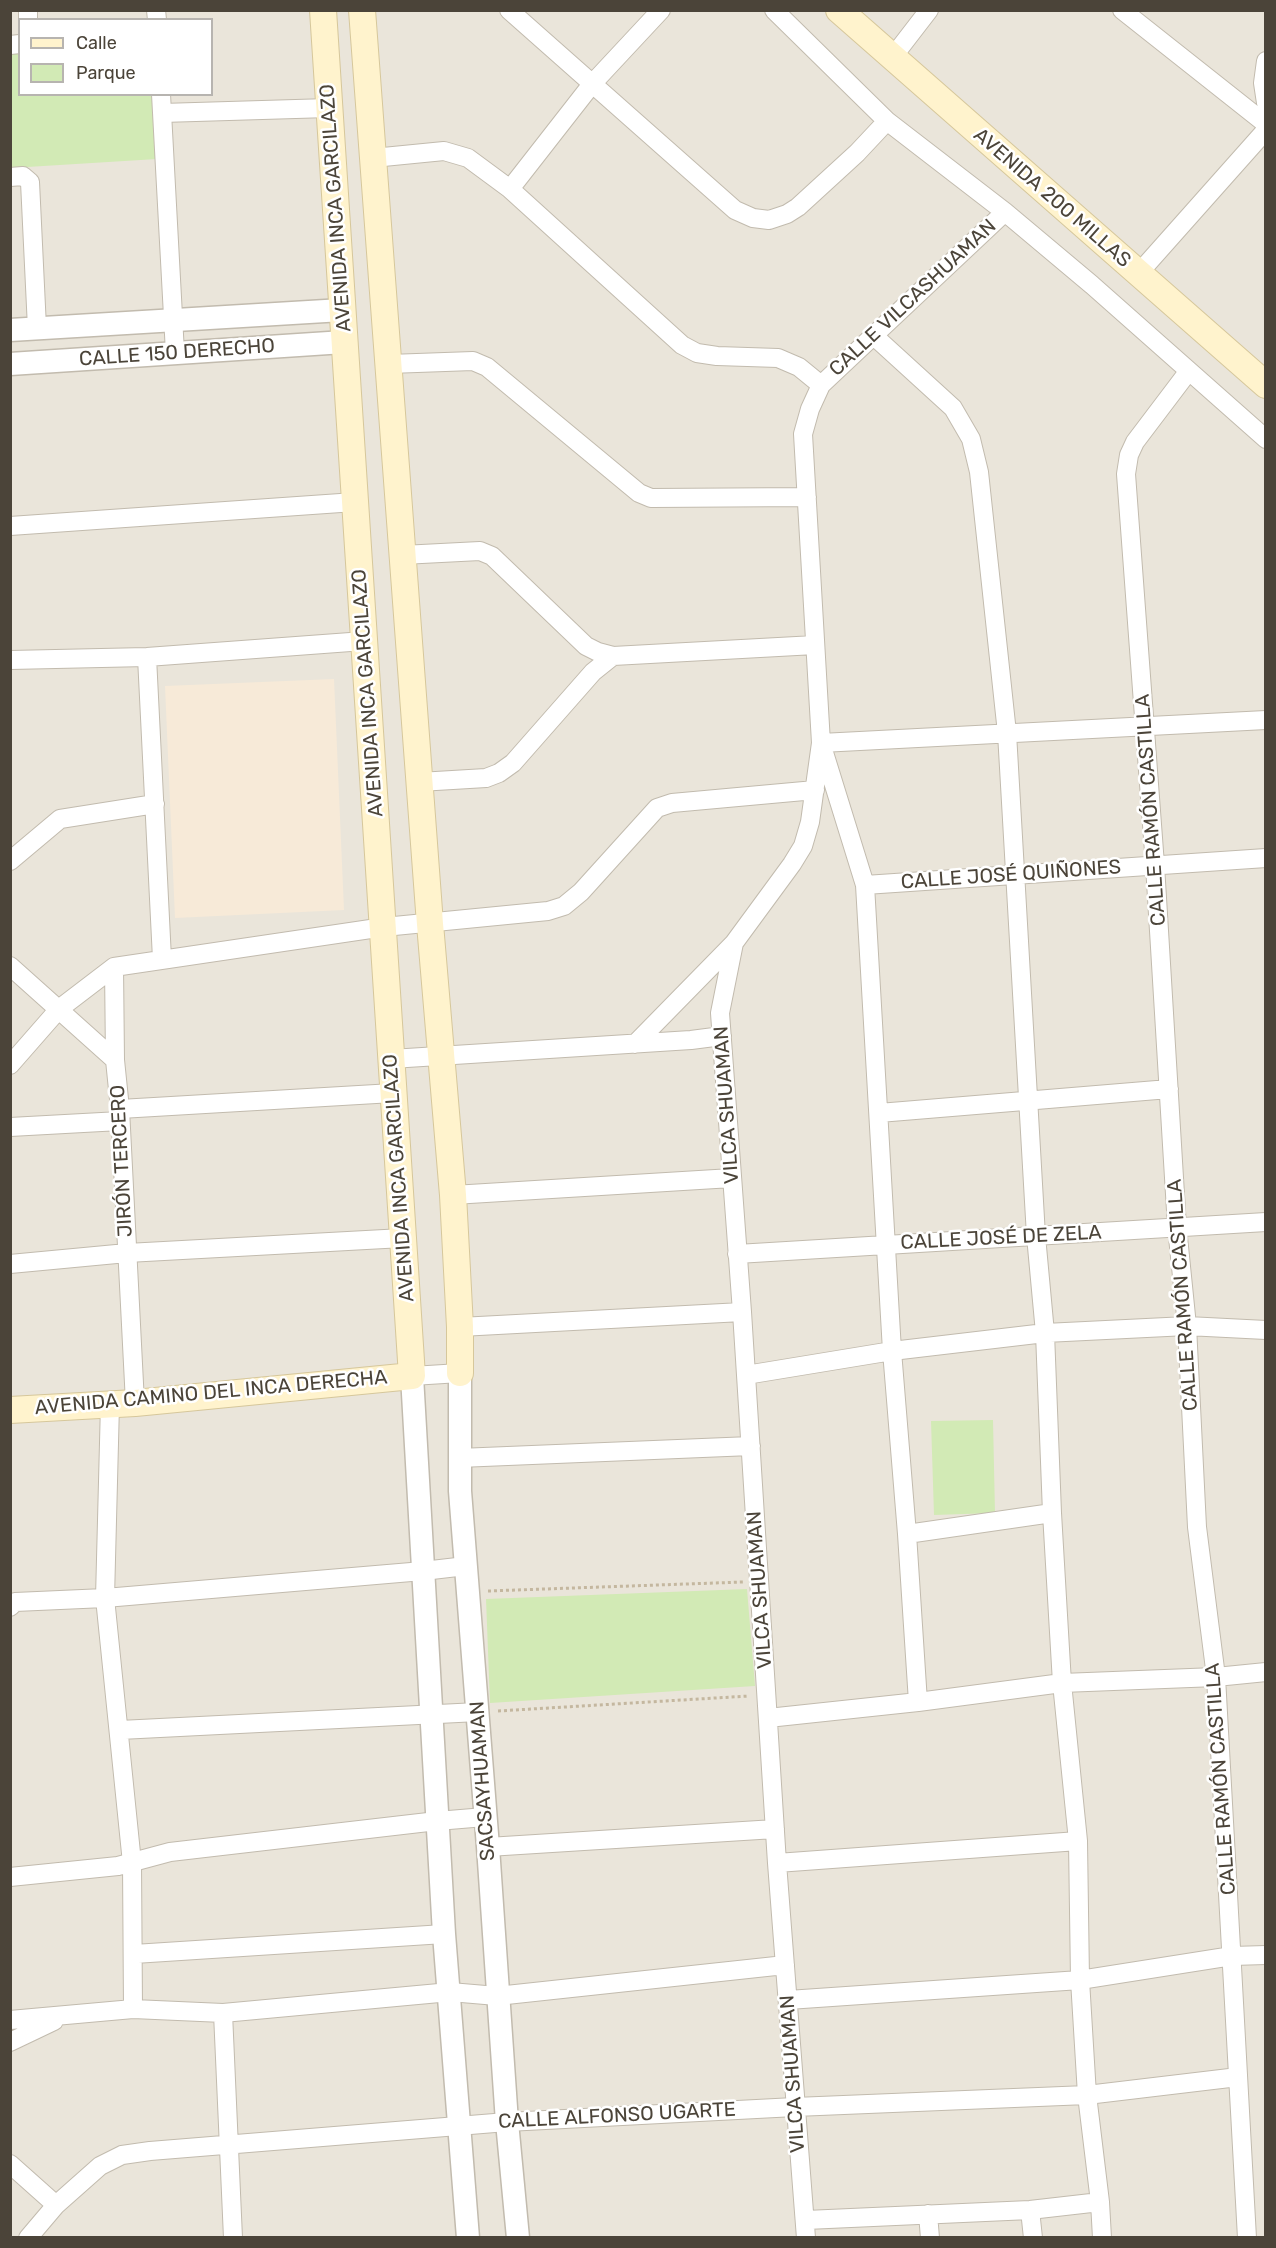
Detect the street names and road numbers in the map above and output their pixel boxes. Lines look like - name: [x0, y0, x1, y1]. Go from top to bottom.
- street label: AVENIDA INCA GARCILAZO: [315, 83, 357, 333]
- street label: AVENIDA 200 MILLAS: [969, 123, 1135, 273]
- street label: CALLE VILCASHUAMAN: [825, 214, 1001, 382]
- street label: CALLE 150 DERECHO: [78, 334, 276, 372]
- street label: AVENIDA INCA GARCILAZO: [347, 568, 389, 818]
- street label: CALLE RAMÓN CASTILLA: [1131, 693, 1171, 927]
- street label: CALLE JOSÉ QUIÑONES: [900, 855, 1122, 895]
- street label: VILCA SHUAMAN: [710, 1025, 744, 1185]
- street label: AVENIDA INCA GARCILAZO: [378, 1053, 420, 1303]
- street label: JIRÓN TERCERO: [106, 1084, 138, 1238]
- street label: CALLE RAMÓN CASTILLA: [1163, 1178, 1203, 1412]
- street label: CALLE JOSÉ DE ZELA: [900, 1221, 1102, 1255]
- street label: AVENIDA CAMINO DEL INCA DERECHA: [34, 1366, 388, 1420]
- street label: VILCA SHUAMAN: [743, 1510, 777, 1670]
- street label: CALLE RAMÓN CASTILLA: [1201, 1662, 1241, 1896]
- street label: SACSAYHUAMAN: [465, 1700, 501, 1862]
- street label: VILCA SHUAMAN: [776, 1994, 810, 2154]
- street label: CALLE ALFONSO UGARTE: [497, 2098, 737, 2134]

